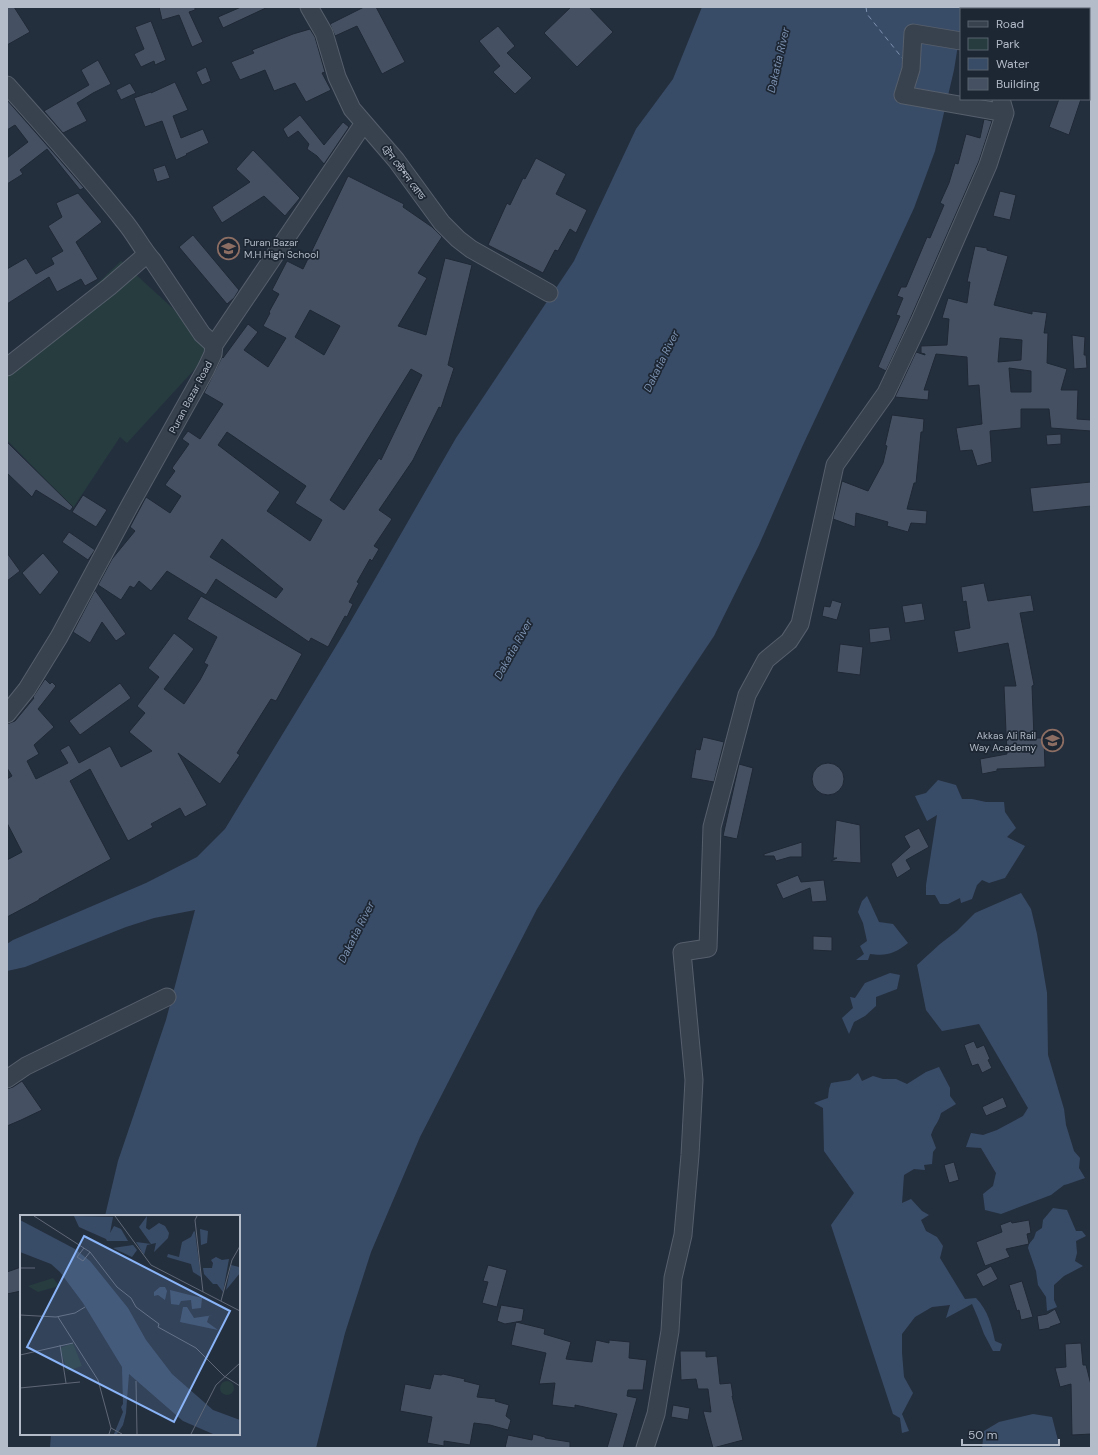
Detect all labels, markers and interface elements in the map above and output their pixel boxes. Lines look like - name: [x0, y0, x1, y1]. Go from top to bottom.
- legend: [960, 8, 1090, 100]
- text: Road: [996, 16, 1024, 32]
- water label: Dakatia River: [764, 25, 793, 94]
- text: Park: [996, 36, 1020, 52]
- text: Water: [996, 56, 1030, 72]
- text: Building: [996, 76, 1040, 92]
- street label: ট্রেন স্টেশন রোড: [379, 142, 429, 203]
- school or university icon: Puran Bazar M.H High School: [215, 235, 241, 261]
- place label: Puran Bazar M.H High School: [244, 236, 318, 261]
- water label: Dakatia River: [640, 327, 682, 394]
- street label: Puran Bazar Road: [166, 359, 215, 436]
- water label: Dakatia River: [491, 616, 536, 681]
- school or university icon: Akkas Ali Rail Way Academy: [1039, 728, 1065, 754]
- place label: Akkas Ali Rail Way Academy: [970, 729, 1036, 754]
- water label: Dakatia River: [335, 898, 378, 965]
- inset map: [20, 1215, 240, 1435]
- scale bar: [962, 1421, 1059, 1447]
- text: 50 m: [968, 1427, 997, 1443]

